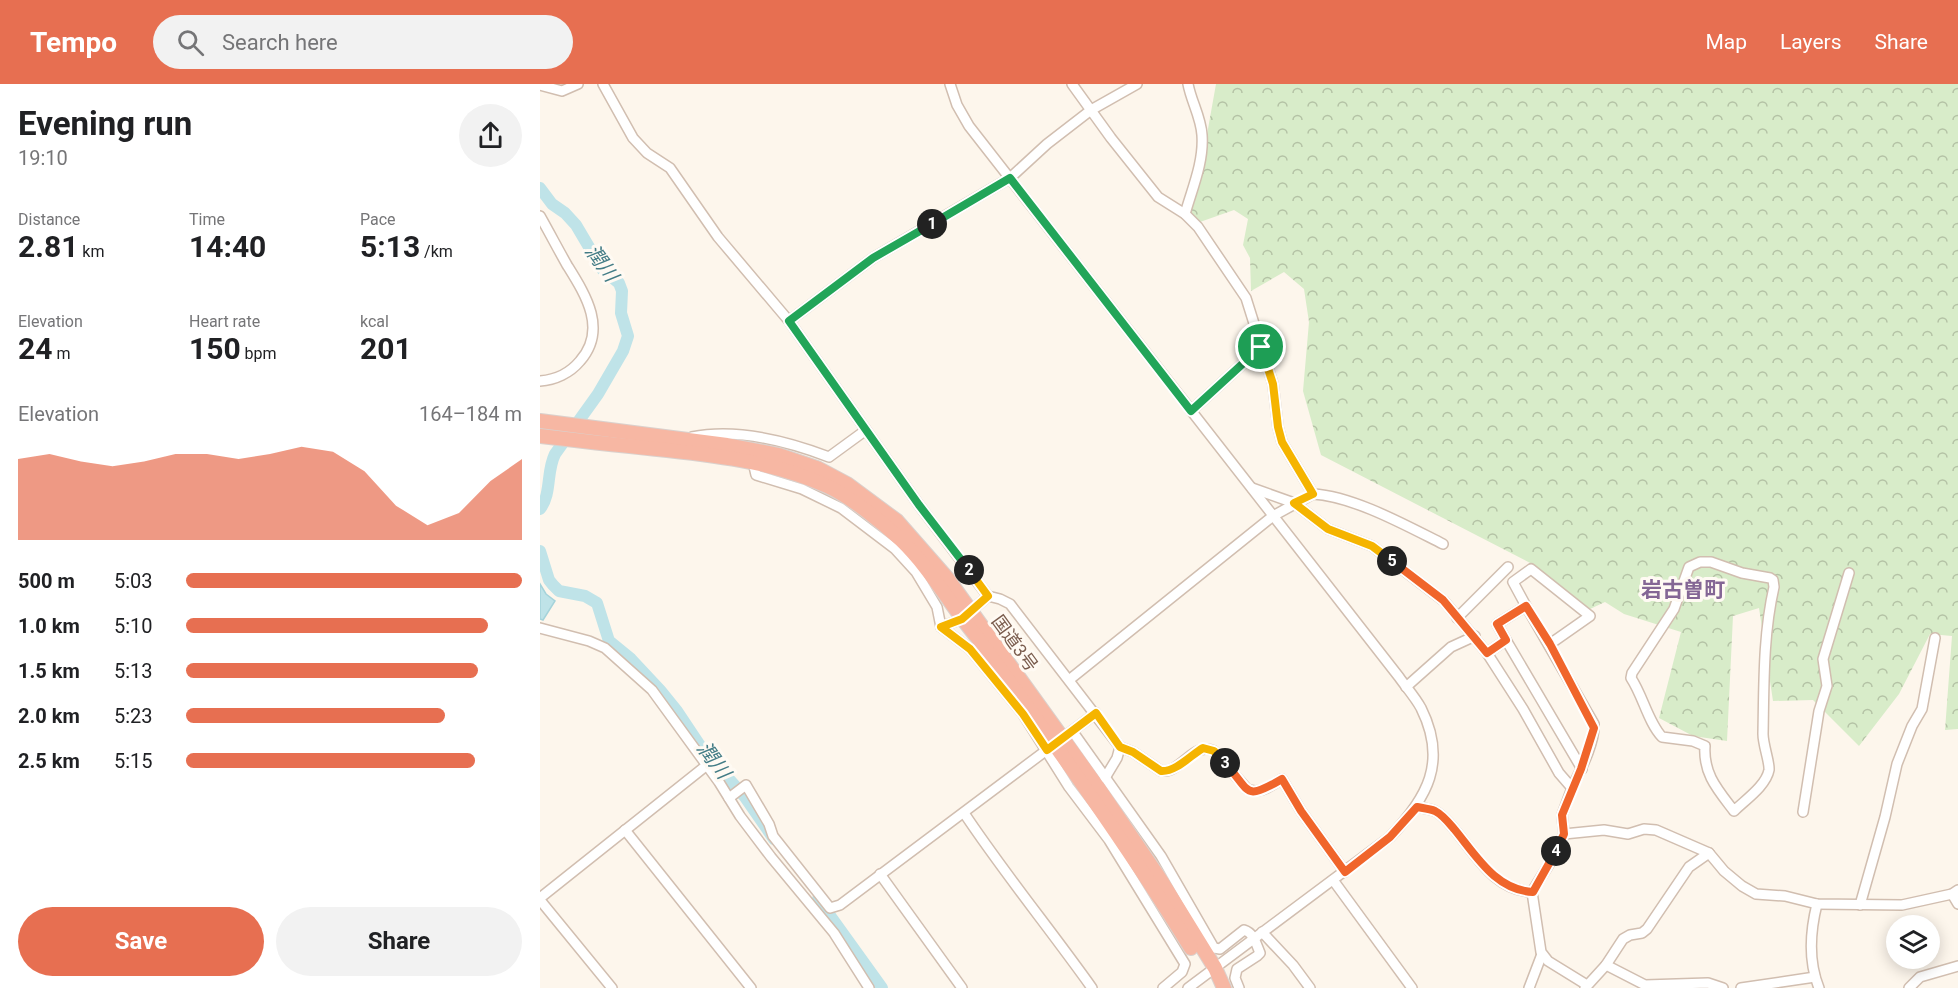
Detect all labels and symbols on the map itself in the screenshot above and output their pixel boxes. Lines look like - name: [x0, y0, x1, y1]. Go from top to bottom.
- pin: 1: [917, 209, 947, 239]
- water label: 潤川: [581, 240, 625, 288]
- pin: [1235, 321, 1286, 372]
- pin: 5: [1377, 546, 1407, 576]
- pin: 2: [954, 555, 984, 585]
- district label: 岩古曽町: [1641, 578, 1725, 602]
- street label: 国道3号: [988, 611, 1042, 675]
- water label: 潤川: [692, 737, 737, 785]
- pin: 3: [1210, 748, 1240, 778]
- pin: 4: [1541, 836, 1571, 866]

